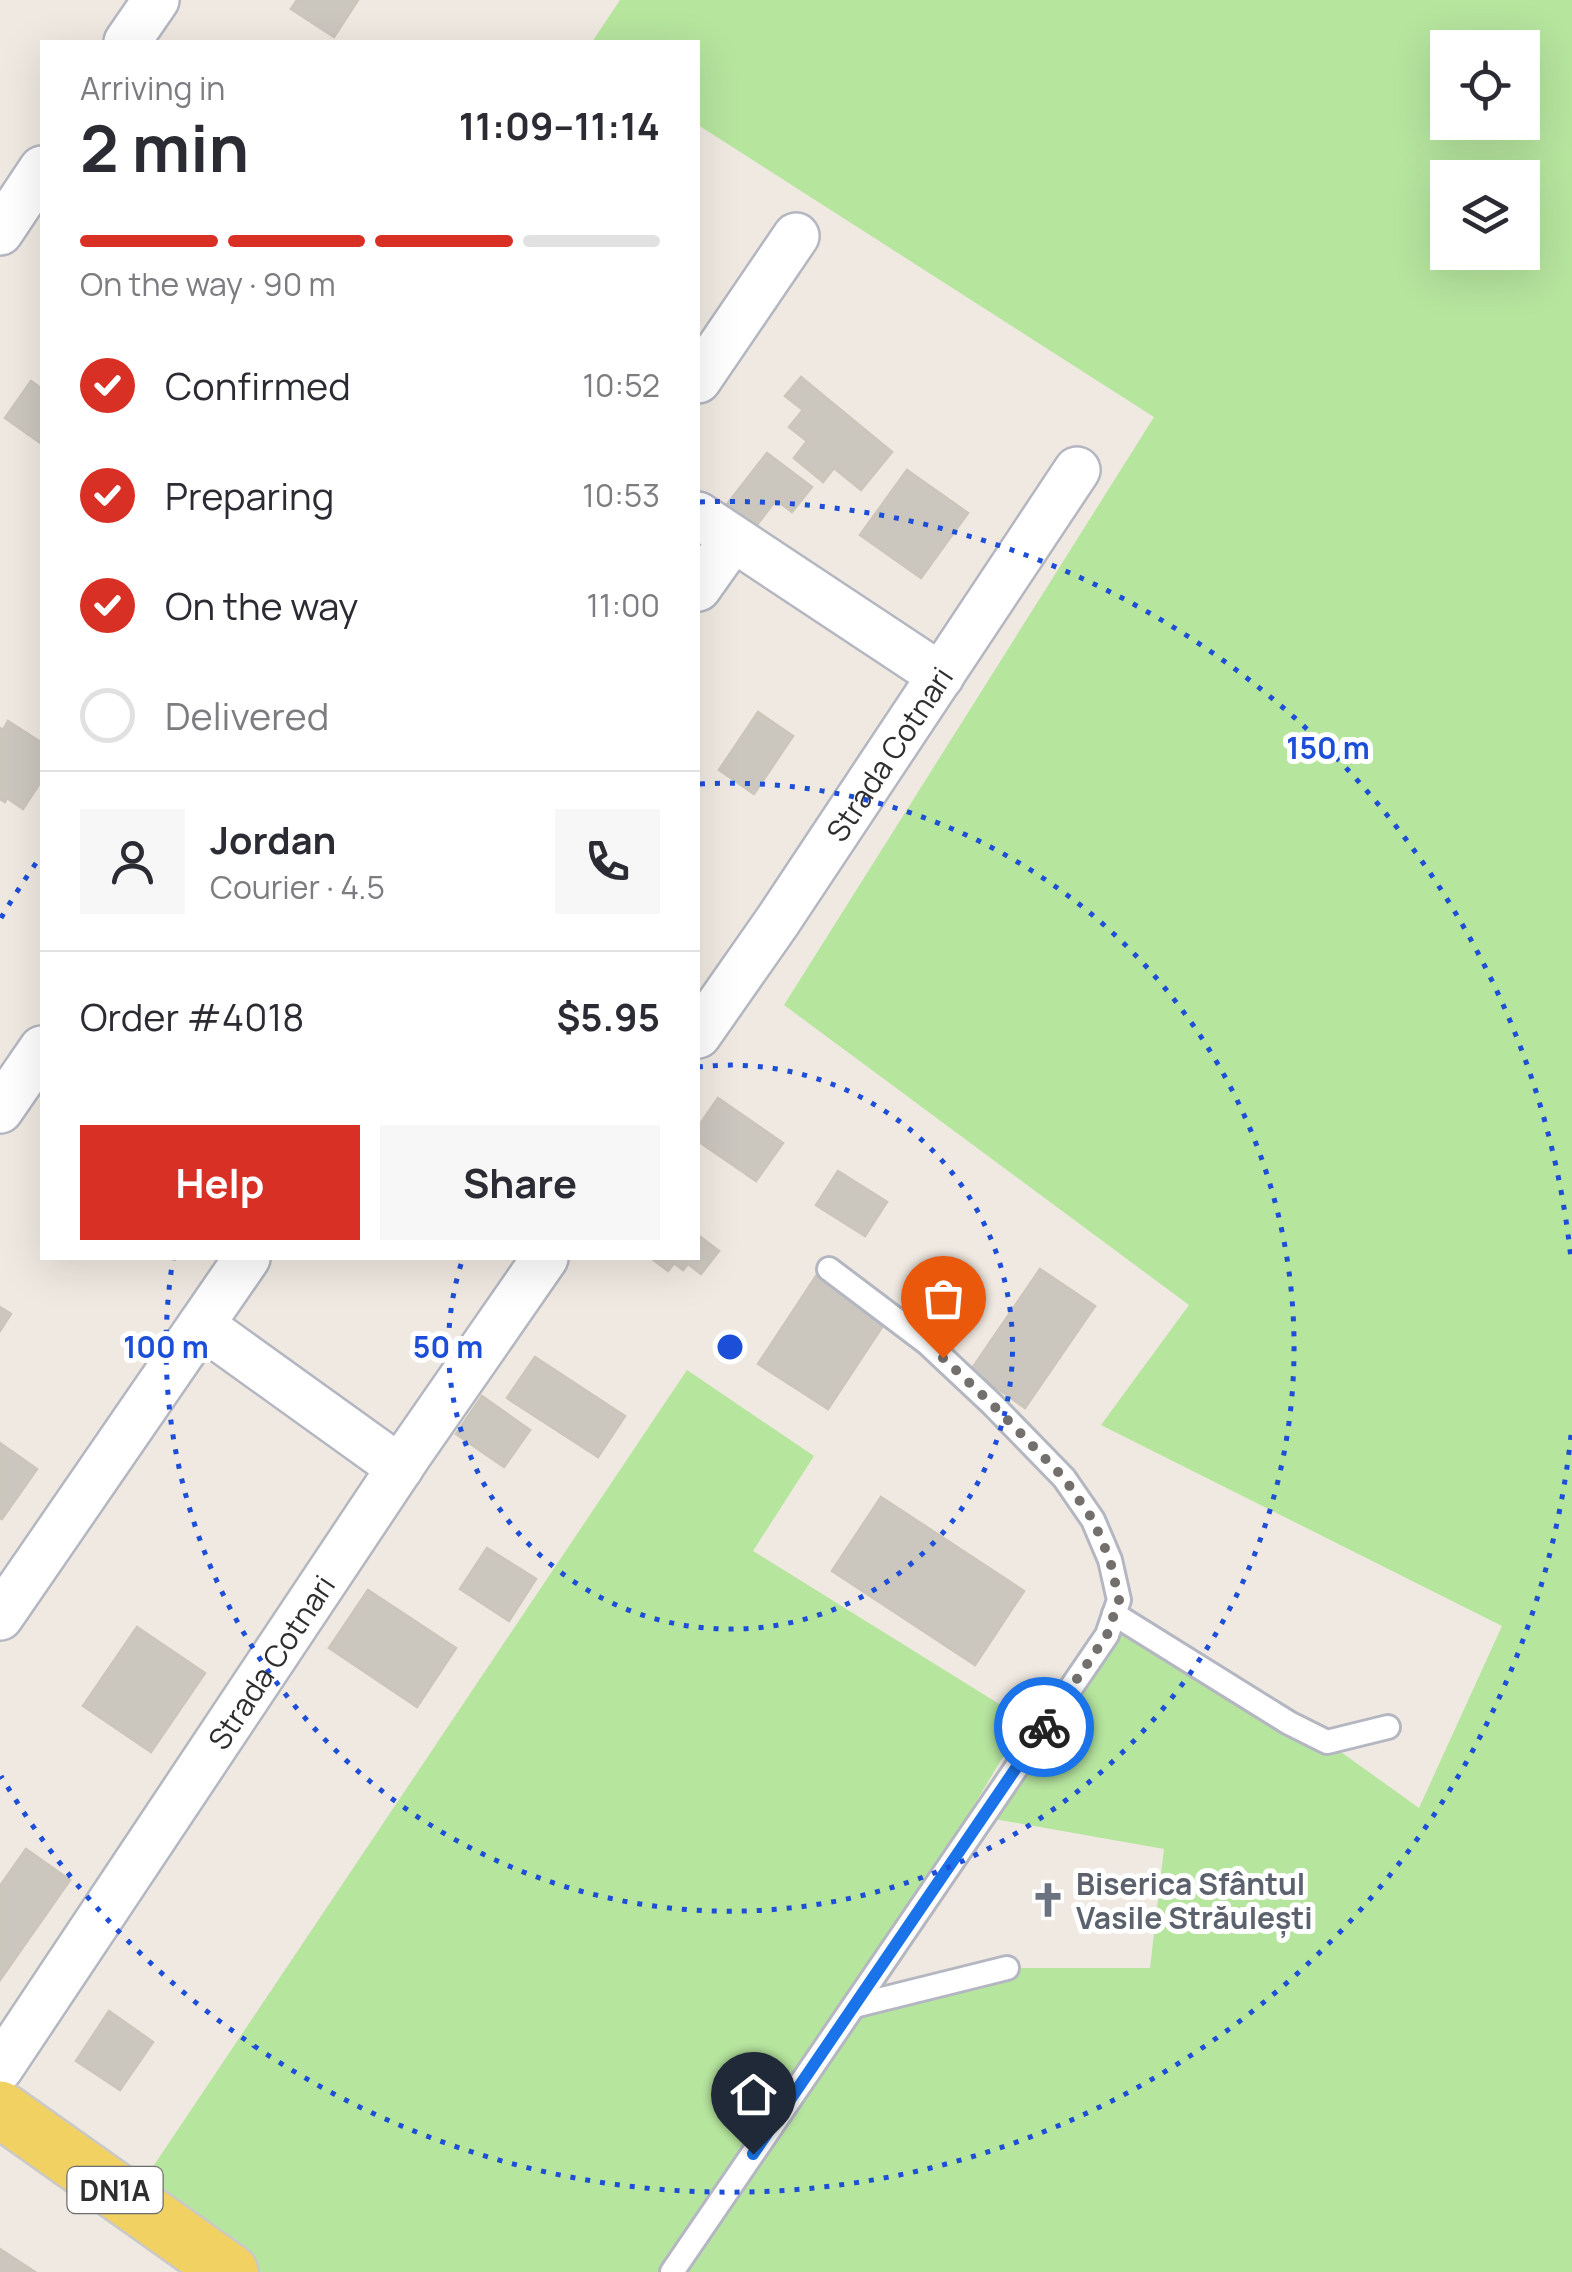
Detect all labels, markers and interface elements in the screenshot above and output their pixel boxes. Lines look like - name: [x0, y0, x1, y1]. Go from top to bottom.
- map controls: [1430, 30, 1540, 270]
- button: locate: [1430, 30, 1540, 140]
- text: Arriving in: [80, 66, 225, 110]
- text: 11:09–11:14: [459, 99, 660, 151]
- text: 2 min: [80, 103, 249, 192]
- button: layers: [1430, 160, 1540, 270]
- text: On the way · 90 m: [80, 262, 336, 306]
- icon: check: [80, 358, 135, 413]
- text: Confirmed: [165, 359, 351, 411]
- text: 10:52: [583, 363, 660, 407]
- icon: check: [80, 468, 135, 523]
- text: Preparing: [165, 469, 334, 521]
- text: 10:53: [582, 473, 660, 517]
- icon: check: [80, 578, 135, 633]
- text: On the way: [165, 579, 358, 631]
- text: 11:00: [586, 583, 660, 627]
- street label: Strada Cotnari: [816, 658, 962, 849]
- text: Delivered: [165, 689, 329, 741]
- text: 150 m: [1286, 727, 1370, 768]
- button: person: [80, 809, 185, 914]
- button: phone: [555, 809, 660, 914]
- text: Jordan: [210, 813, 336, 865]
- text: Courier · 4.5: [210, 865, 385, 909]
- text: Order #4018: [80, 990, 304, 1042]
- text: $5.95: [556, 990, 660, 1042]
- button: Help: [80, 1125, 360, 1240]
- button: Share: [380, 1125, 660, 1240]
- pin: [901, 1256, 986, 1359]
- icon: bag: [916, 1271, 971, 1326]
- text: 100 m: [123, 1326, 209, 1367]
- text: 50 m: [413, 1326, 483, 1367]
- centre of rings: [712, 1329, 748, 1365]
- street label: Strada Cotnari: [198, 1567, 343, 1757]
- courier: [994, 1677, 1094, 1777]
- icon: bike: [1017, 1700, 1072, 1755]
- place label: Biserica Sfântul Vasile Străulești: [1076, 1863, 1313, 1938]
- church icon: Biserica Sfântul Vasile Străulești: [1029, 1881, 1067, 1919]
- pin: [711, 2052, 796, 2155]
- icon: home: [726, 2067, 781, 2122]
- road number: DN1A: [68, 2167, 162, 2213]

